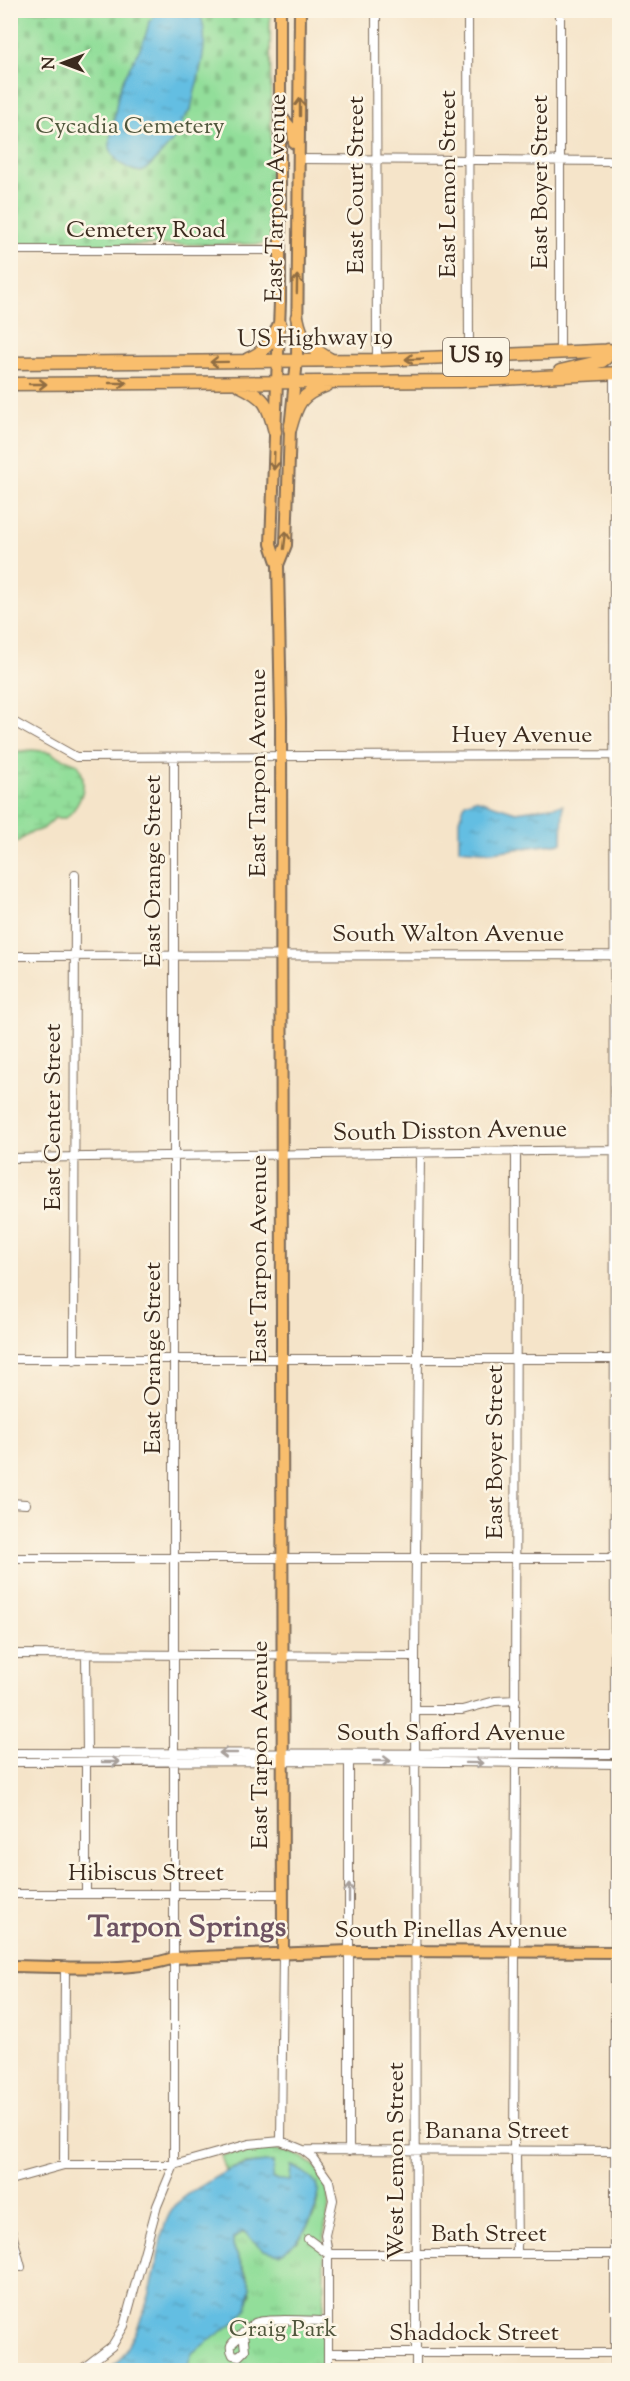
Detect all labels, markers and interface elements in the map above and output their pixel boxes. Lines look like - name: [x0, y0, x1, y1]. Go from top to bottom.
- north arrow: [33, 33, 93, 93]
- text: N: [39, 56, 62, 69]
- street label: East Lemon Street: [432, 90, 466, 278]
- street label: East Tarpon Avenue: [258, 93, 296, 303]
- street label: East Boyer Street: [524, 95, 558, 269]
- street label: East Court Street: [340, 96, 374, 274]
- one-way arrow: [294, 98, 306, 118]
- park label: Cycadia Cemetery: [35, 110, 225, 144]
- street label: Cemetery Road: [66, 214, 226, 248]
- one-way arrow: [292, 275, 303, 295]
- street label: US Highway 19: [237, 321, 393, 357]
- road number: US 19: [443, 338, 509, 376]
- one-way arrow: [405, 353, 425, 365]
- one-way arrow: [210, 356, 230, 367]
- one-way arrow: [107, 377, 127, 389]
- one-way arrow: [28, 378, 48, 390]
- one-way arrow: [268, 451, 279, 471]
- one-way arrow: [280, 530, 291, 550]
- street label: East Tarpon Avenue: [242, 669, 276, 877]
- street label: Huey Avenue: [452, 719, 592, 753]
- street label: East Orange Street: [137, 775, 171, 967]
- street label: South Walton Avenue: [332, 918, 564, 952]
- street label: East Center Street: [37, 1023, 71, 1211]
- street label: South Disston Avenue: [333, 1113, 567, 1151]
- street label: East Tarpon Avenue: [243, 1155, 277, 1363]
- street label: East Orange Street: [137, 1262, 171, 1454]
- street label: East Boyer Street: [479, 1365, 513, 1539]
- street label: East Tarpon Avenue: [244, 1641, 278, 1849]
- street label: South Safford Avenue: [336, 1717, 566, 1751]
- one-way arrow: [218, 1747, 238, 1759]
- one-way arrow: [100, 1756, 120, 1768]
- one-way arrow: [372, 1756, 392, 1767]
- one-way arrow: [463, 1757, 483, 1769]
- street label: Hibiscus Street: [68, 1857, 224, 1891]
- one-way arrow: [343, 1883, 355, 1903]
- district label: Tarpon Springs: [88, 1907, 286, 1950]
- street label: South Pinellas Avenue: [335, 1914, 567, 1948]
- street label: West Lemon Street: [380, 2062, 414, 2260]
- street label: Banana Street: [425, 2115, 569, 2149]
- street label: Bath Street: [431, 2218, 547, 2252]
- park label: Craig Park: [229, 2313, 337, 2347]
- street label: Shaddock Street: [389, 2317, 559, 2351]

